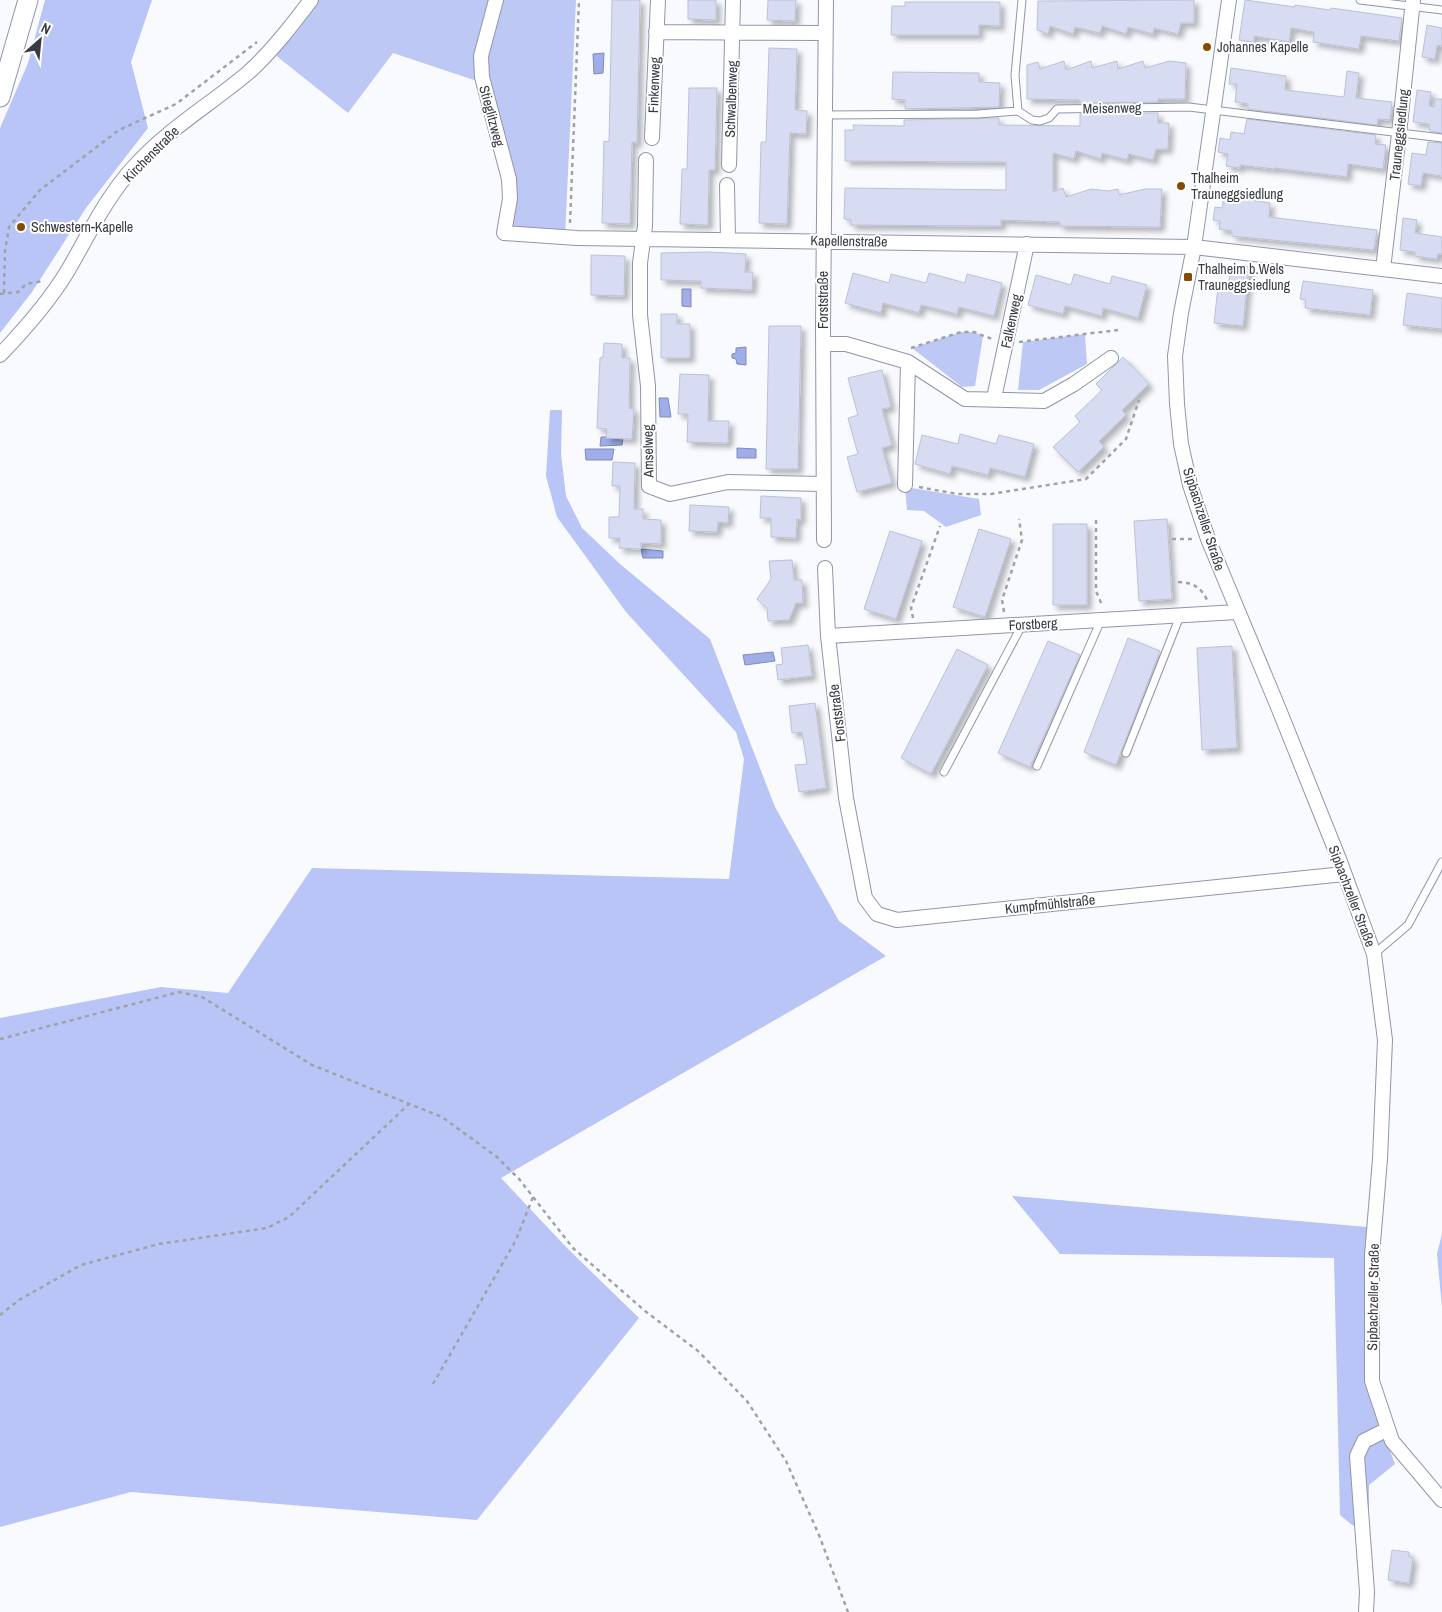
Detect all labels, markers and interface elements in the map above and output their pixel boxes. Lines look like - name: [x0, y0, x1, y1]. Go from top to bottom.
- north arrow: [15, 15, 65, 65]
- text: N: [38, 19, 54, 38]
- place label: Johannes Kapelle: [1217, 38, 1308, 56]
- marker: Johannes Kapelle: [1201, 41, 1213, 53]
- street label: Finkenweg: [644, 56, 664, 113]
- street label: Schwalbenweg: [721, 59, 741, 138]
- street label: Stieglitzweg: [475, 83, 509, 149]
- street label: Trauneggsiedlung: [1385, 88, 1413, 182]
- street label: Meisenweg: [1082, 98, 1142, 118]
- street label: Kirchenstraße: [119, 122, 183, 186]
- place label: Thalheim Trauneggsiedlung: [1191, 169, 1284, 203]
- marker: Thalheim Trauneggsiedlung: [1175, 180, 1187, 192]
- place label: Schwestern-Kapelle: [31, 218, 133, 236]
- marker: Schwestern-Kapelle: [15, 221, 27, 233]
- street label: Kapellenstraße: [810, 231, 888, 251]
- place label: Thalheim b.Wels Trauneggsiedlung: [1198, 260, 1291, 294]
- street label: Forststraße: [814, 271, 832, 329]
- marker: Thalheim b.Wels Trauneggsiedlung: [1182, 271, 1194, 283]
- street label: Falkenweg: [996, 292, 1026, 350]
- street label: Amselweg: [639, 424, 657, 479]
- street label: Sipbachzeller Straße: [1179, 465, 1229, 573]
- street label: Forstberg: [1008, 614, 1058, 634]
- street label: Forststraße: [825, 683, 849, 743]
- street label: Sipbachzeller Straße: [1324, 843, 1380, 949]
- street label: Kumpfmühlstraße: [1004, 890, 1096, 918]
- street label: Sipbachzeller Straße: [1363, 1243, 1383, 1351]

